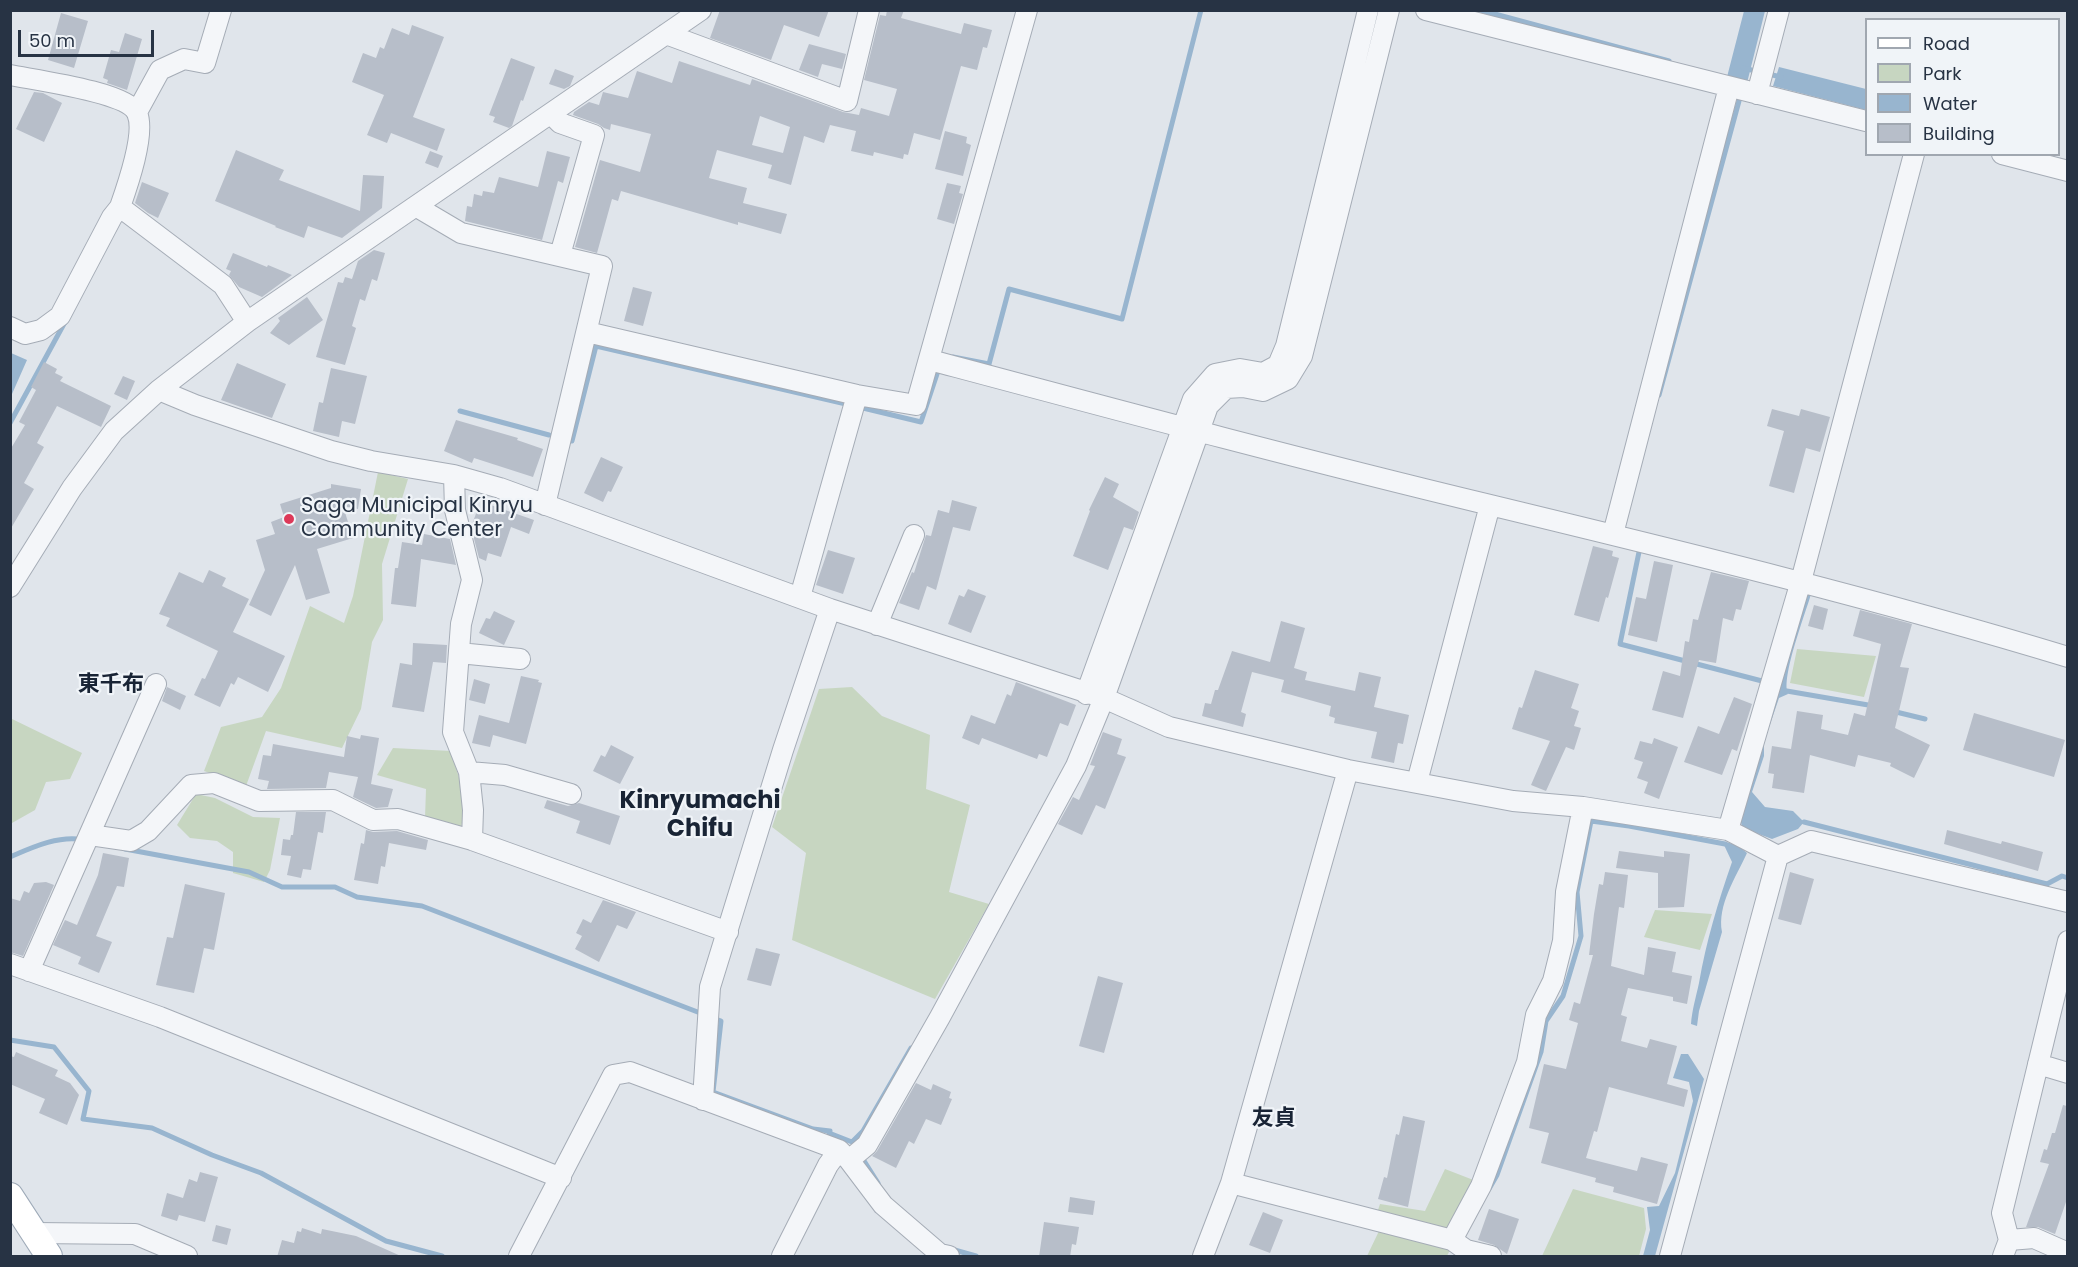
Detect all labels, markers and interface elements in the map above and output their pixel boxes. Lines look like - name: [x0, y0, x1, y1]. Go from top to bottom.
- scale bar: [21, 18, 158, 56]
- legend: [1865, 18, 2060, 156]
- text: 50 m: [29, 28, 75, 53]
- text: Road: [1923, 31, 1970, 56]
- text: Park: [1923, 61, 1962, 86]
- text: Water: [1923, 91, 1977, 116]
- text: Building: [1923, 121, 1995, 146]
- place label: Saga Municipal Kinryu Community Center: [301, 494, 533, 544]
- marker: Saga Municipal Kinryu Community Center: [282, 512, 296, 526]
- district label: 東千布: [78, 672, 144, 698]
- district label: Kinryumachi Chifu: [619, 788, 781, 844]
- district label: 友貞: [1252, 1106, 1296, 1132]

